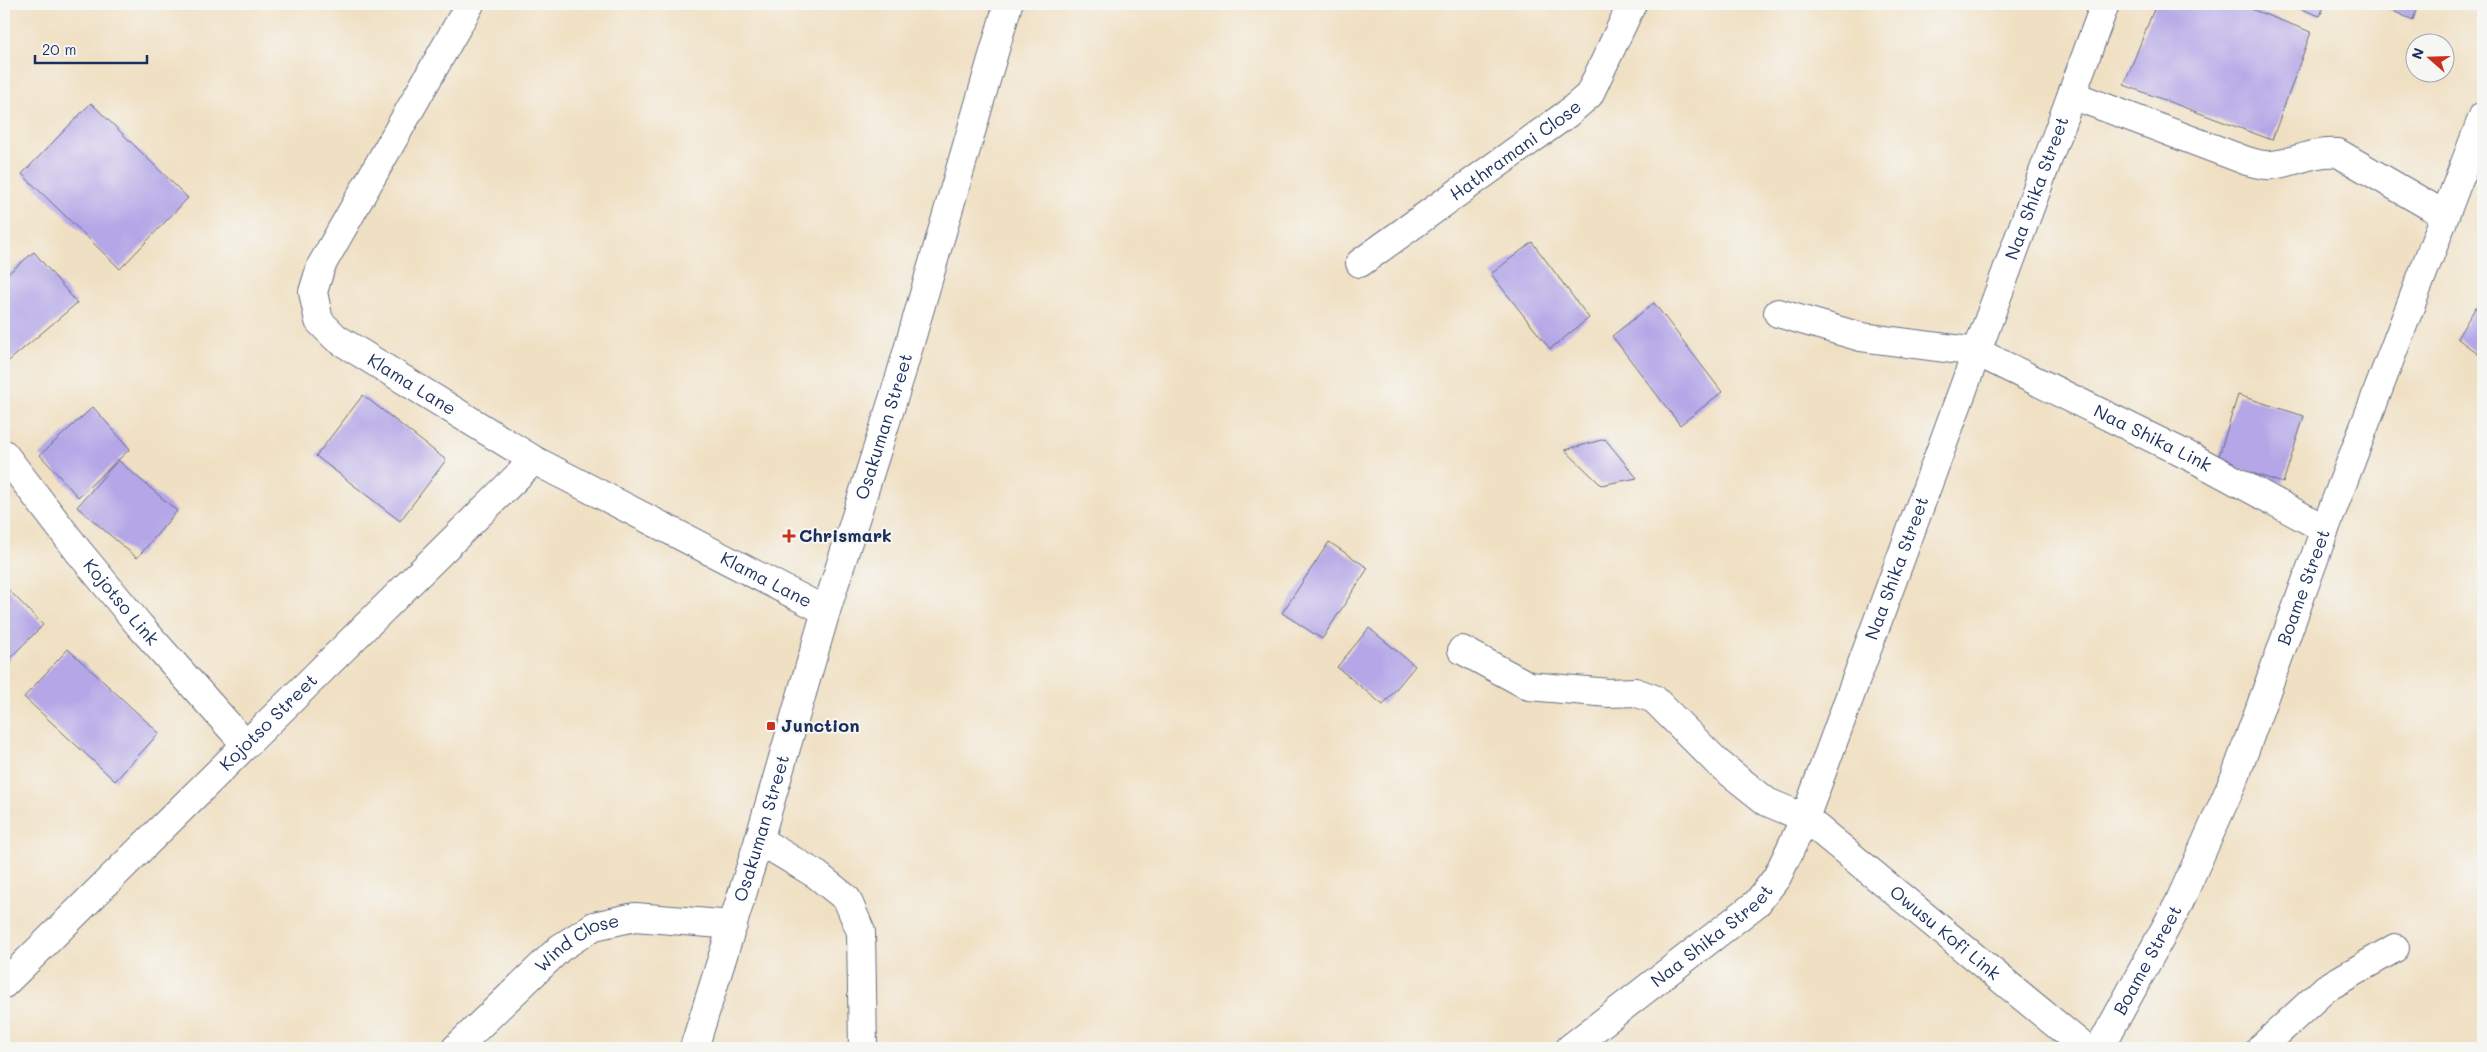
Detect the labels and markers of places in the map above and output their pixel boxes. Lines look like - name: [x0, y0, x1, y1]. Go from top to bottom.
- place label: Chrismark: [799, 523, 892, 547]
- marker: Chrismark: [783, 530, 795, 542]
- place label: Junction: [781, 713, 860, 737]
- marker: Junction: [765, 720, 777, 732]

